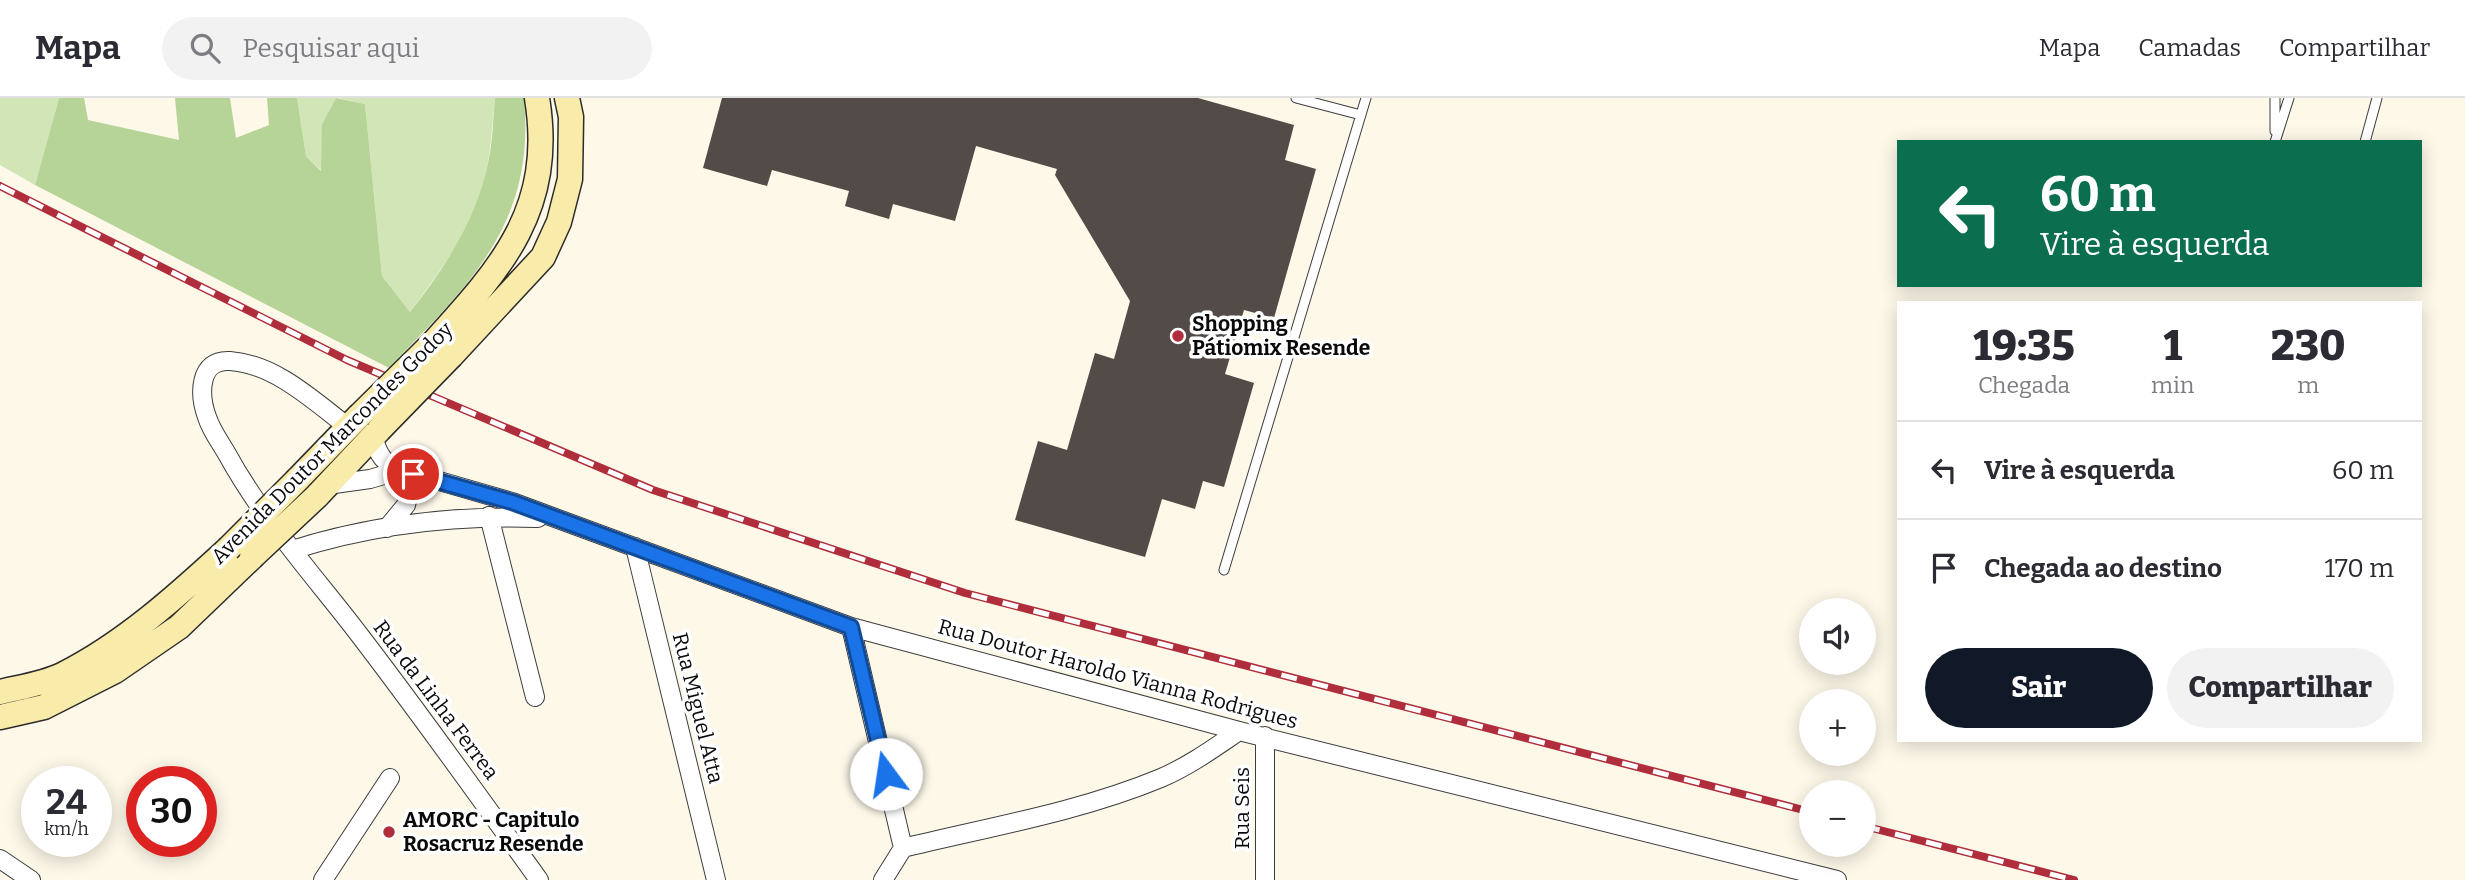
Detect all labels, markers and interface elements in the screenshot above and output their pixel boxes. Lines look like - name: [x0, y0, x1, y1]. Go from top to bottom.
- search box: [162, 17, 652, 80]
- text: Mapa: [35, 28, 120, 68]
- icon: search: [186, 29, 224, 67]
- text: Pesquisar aqui: [242, 33, 420, 64]
- text: Mapa: [2039, 34, 2100, 62]
- text: Camadas: [2138, 34, 2241, 62]
- text: Compartilhar: [2279, 34, 2430, 62]
- text: 60 m: [2040, 165, 2156, 224]
- icon: left: [1925, 168, 2016, 259]
- text: Vire à esquerda: [2040, 225, 2270, 263]
- place label: Shopping Pátiomix Resende: [1192, 311, 1370, 361]
- street label: Avenida Doutor Marcondes Godoy: [206, 316, 459, 569]
- text: 19:35: [1973, 321, 2075, 371]
- text: 1: [2163, 321, 2182, 371]
- text: 230: [2271, 321, 2346, 371]
- marker: Shopping Pátiomix Resende: [1170, 328, 1186, 344]
- text: Chegada: [1978, 371, 2070, 399]
- text: min: [2151, 371, 2194, 399]
- text: m: [2297, 371, 2319, 399]
- pin: [383, 444, 443, 504]
- icon: left: [1925, 451, 1963, 489]
- icon: arrive: [394, 455, 432, 493]
- text: Vire à esquerda: [1984, 455, 2175, 486]
- text: 60 m: [2332, 455, 2394, 486]
- icon: arrive: [1925, 549, 1963, 587]
- text: Chegada ao destino: [1984, 553, 2222, 584]
- text: 170 m: [2324, 553, 2394, 584]
- map controls: [1799, 598, 1876, 857]
- button: sound: [1799, 598, 1876, 675]
- street label: Rua Doutor Haroldo Vianna Rodrigues: [935, 613, 1301, 735]
- street label: Rua da Linha Ferrea: [368, 615, 505, 785]
- street label: Rua Miguel Atta: [667, 630, 729, 787]
- button: Sair: [1925, 648, 2153, 728]
- button: Compartilhar: [2167, 648, 2394, 728]
- button: +: [1799, 689, 1876, 766]
- position arrow: [849, 737, 923, 811]
- speed limit sign: 30: [126, 766, 217, 857]
- street label: Rua Seis: [1229, 767, 1255, 849]
- button: −: [1799, 780, 1876, 857]
- text: 24: [46, 781, 87, 823]
- place label: AMORC - Capitulo Rosacruz Resende: [403, 807, 584, 857]
- text: km/h: [44, 818, 89, 840]
- marker: AMORC - Capitulo Rosacruz Resende: [381, 824, 397, 840]

